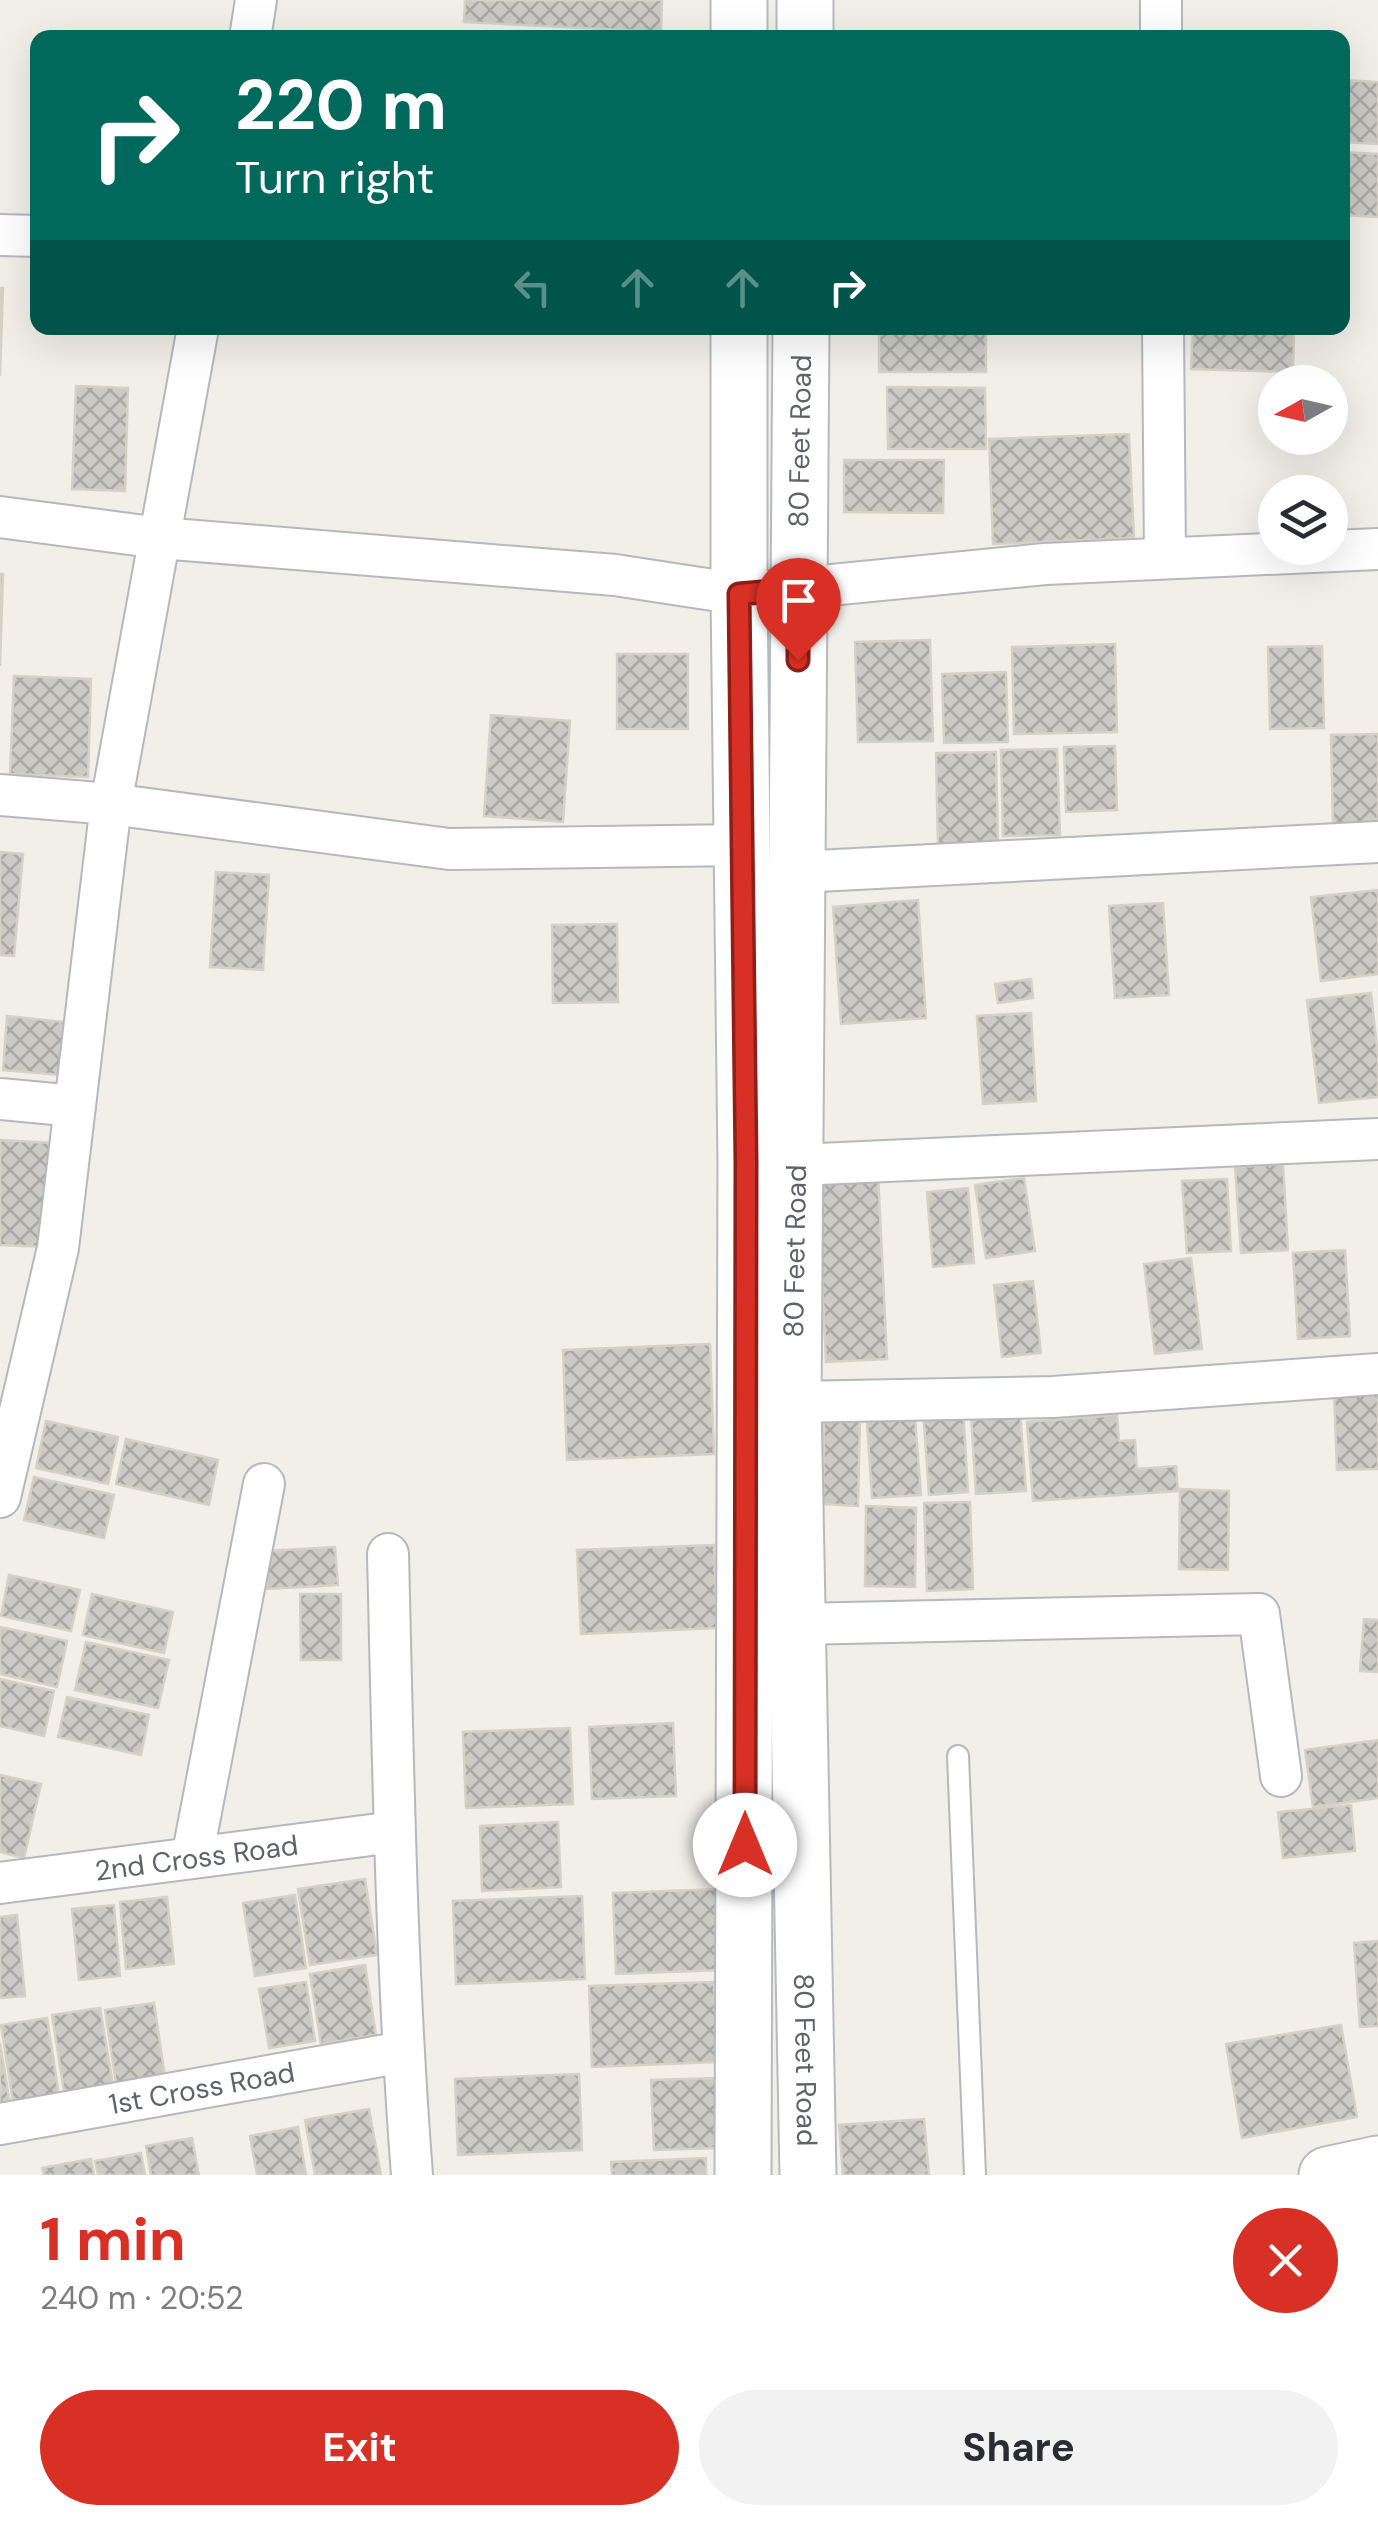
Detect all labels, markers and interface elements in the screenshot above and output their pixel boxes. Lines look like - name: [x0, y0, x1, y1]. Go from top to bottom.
- text: 220 m: [235, 60, 447, 151]
- icon: right: [70, 70, 200, 200]
- text: Turn right: [235, 148, 434, 207]
- icon: left: [505, 260, 560, 315]
- icon: ahead: [610, 260, 665, 315]
- icon: ahead: [715, 260, 770, 315]
- icon: right: [820, 260, 875, 315]
- street label: 80 Feet Road: [780, 354, 820, 528]
- north arrow: [1258, 365, 1348, 455]
- map controls: [1258, 365, 1348, 565]
- button: layers: [1258, 475, 1348, 565]
- pin: [756, 558, 841, 661]
- icon: arrive: [771, 573, 826, 628]
- street label: 80 Feet Road: [775, 1164, 815, 1338]
- position arrow: [693, 1793, 797, 1897]
- street label: 2nd Cross Road: [93, 1826, 300, 1889]
- street label: 80 Feet Road: [786, 1973, 826, 2147]
- street label: 1st Cross Road: [106, 2053, 298, 2123]
- text: 1 min: [40, 2200, 186, 2279]
- button: close: [1233, 2208, 1338, 2313]
- text: 240 m · 20:52: [40, 2277, 243, 2319]
- button: Exit: [40, 2390, 679, 2505]
- button: Share: [699, 2390, 1338, 2505]

